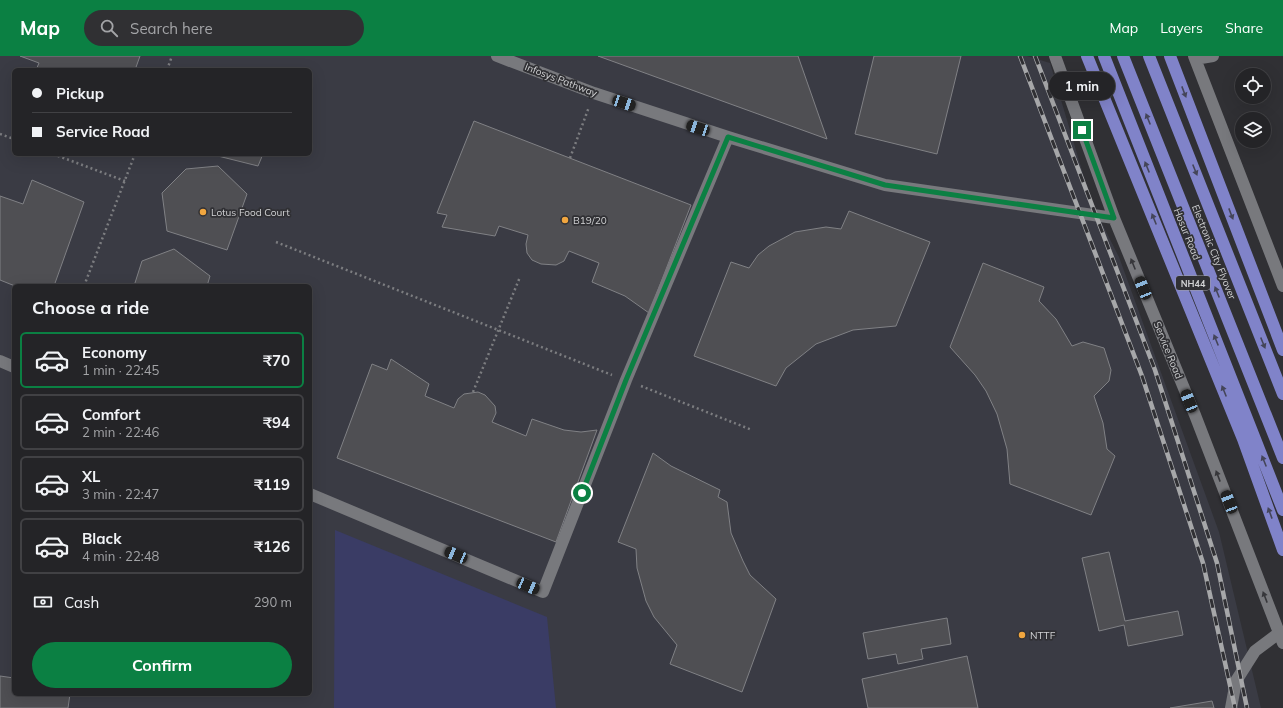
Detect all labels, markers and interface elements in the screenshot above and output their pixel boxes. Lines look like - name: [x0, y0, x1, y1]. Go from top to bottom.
- search box: [84, 10, 364, 46]
- text: Map: [20, 16, 60, 40]
- icon: search: [98, 17, 120, 39]
- text: Search here: [130, 19, 213, 38]
- text: Map: [1109, 19, 1138, 37]
- text: Layers: [1160, 19, 1203, 37]
- text: Share: [1225, 19, 1263, 37]
- street label: Infosys Pathway: [523, 60, 600, 100]
- map controls: [1235, 68, 1271, 148]
- button: locate: [1235, 68, 1271, 104]
- callout: 1 min: [1049, 72, 1115, 100]
- text: 1 min: [1065, 78, 1099, 94]
- text: Pickup: [56, 84, 104, 103]
- one-way arrow: [1182, 87, 1188, 99]
- car: [611, 94, 637, 112]
- one-way arrow: [1144, 112, 1150, 124]
- button: layers: [1235, 112, 1271, 148]
- car: [685, 119, 711, 137]
- route end: [1073, 121, 1091, 139]
- text: Service Road: [56, 122, 150, 141]
- one-way arrow: [1144, 161, 1150, 173]
- one-way arrow: [1192, 165, 1198, 177]
- street label: Electronic City Flyover: [1189, 203, 1239, 302]
- place label: Lotus Food Court: [211, 206, 290, 219]
- street label: Hosur Road: [1171, 206, 1203, 262]
- marker: Lotus Food Court: [198, 207, 208, 217]
- one-way arrow: [1228, 208, 1234, 220]
- one-way arrow: [1150, 213, 1157, 225]
- place label: B19/20: [573, 214, 607, 227]
- marker: B19/20: [560, 215, 570, 225]
- one-way arrow: [1130, 258, 1136, 270]
- car: [1133, 275, 1153, 301]
- road number: NH44: [1176, 276, 1210, 290]
- one-way arrow: [1213, 285, 1219, 297]
- text: Choose a ride: [32, 296, 149, 319]
- street label: Service Road: [1151, 319, 1185, 381]
- one-way arrow: [1212, 334, 1218, 346]
- one-way arrow: [1260, 338, 1266, 349]
- icon: car: [34, 342, 70, 378]
- text: Economy: [82, 343, 147, 362]
- text: ₹70: [263, 351, 290, 370]
- text: 1 min · 22:45: [82, 362, 159, 378]
- one-way arrow: [1220, 385, 1226, 397]
- car: [1179, 388, 1199, 414]
- icon: car: [34, 404, 70, 440]
- text: Comfort: [82, 405, 140, 424]
- text: ₹94: [263, 413, 290, 432]
- text: 2 min · 22:46: [82, 424, 159, 440]
- one-way arrow: [1260, 454, 1266, 466]
- icon: car: [34, 466, 70, 502]
- text: XL: [82, 467, 100, 486]
- one-way arrow: [1215, 469, 1221, 481]
- text: ₹119: [254, 475, 290, 494]
- route start: [573, 484, 591, 502]
- text: 3 min · 22:47: [82, 486, 159, 502]
- car: [1219, 489, 1239, 515]
- one-way arrow: [1266, 506, 1272, 518]
- icon: car: [34, 528, 70, 564]
- text: Black: [82, 529, 121, 548]
- text: ₹126: [254, 537, 290, 556]
- car: [443, 545, 469, 565]
- text: 4 min · 22:48: [82, 548, 159, 564]
- car: [515, 576, 541, 596]
- icon: cash: [32, 591, 54, 613]
- one-way arrow: [1262, 591, 1268, 603]
- text: Cash: [64, 593, 99, 612]
- text: 290 m: [254, 594, 292, 610]
- place label: NTTF: [1030, 629, 1056, 642]
- marker: NTTF: [1017, 630, 1027, 640]
- button: Confirm: [32, 642, 292, 688]

